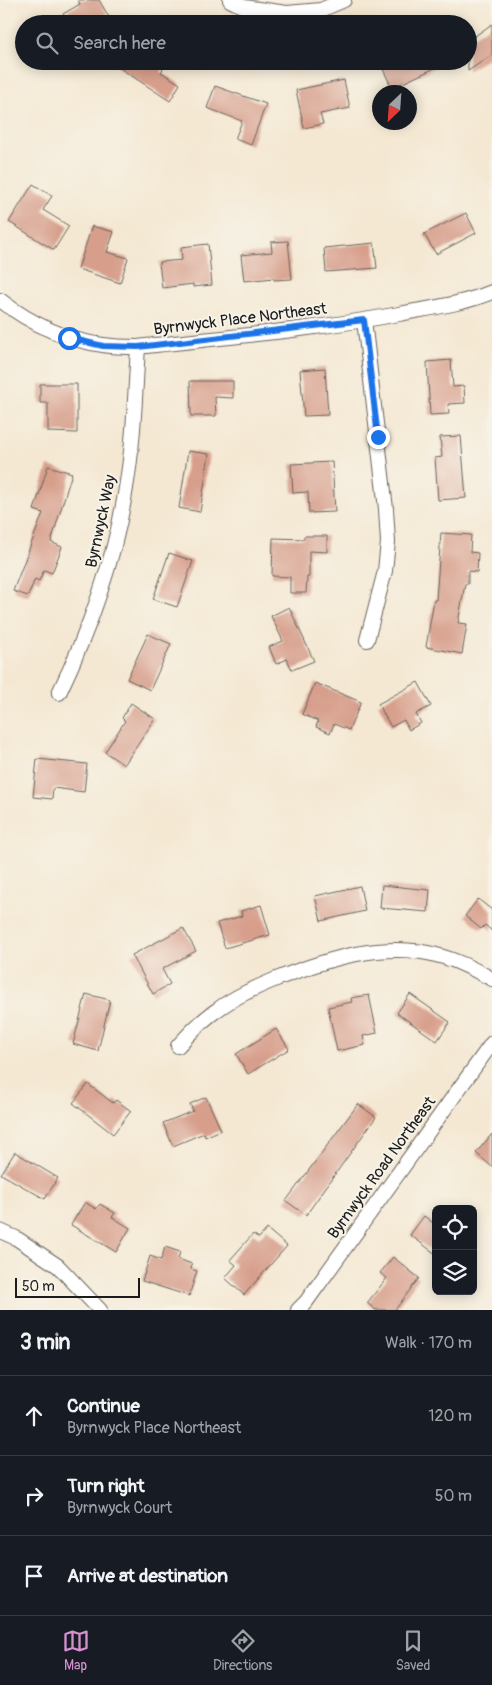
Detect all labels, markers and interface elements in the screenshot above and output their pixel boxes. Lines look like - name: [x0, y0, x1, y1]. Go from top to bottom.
- search box: [15, 15, 477, 70]
- icon: search: [33, 29, 61, 57]
- text: Search here: [73, 31, 166, 55]
- north arrow: [372, 85, 417, 130]
- street label: Byrnwyck Place Northeast: [152, 298, 328, 340]
- route start: [58, 327, 81, 350]
- route end: [367, 426, 390, 449]
- street label: Byrnwyck Way: [81, 473, 121, 570]
- street label: Byrnwyck Road Northeast: [323, 1092, 441, 1243]
- map controls: [432, 1205, 477, 1295]
- button: locate: [432, 1205, 477, 1250]
- button: layers: [432, 1250, 477, 1295]
- scale bar: [15, 1275, 140, 1298]
- text: 50 m: [22, 1278, 55, 1295]
- text: 3 min: [20, 1329, 70, 1356]
- text: Walk · 170 m: [385, 1333, 472, 1353]
- text: Continue: [67, 1394, 140, 1418]
- icon: ahead: [20, 1402, 48, 1430]
- text: 120 m: [428, 1406, 472, 1426]
- text: Byrnwyck Place Northeast: [67, 1418, 241, 1438]
- text: Turn right: [67, 1474, 145, 1498]
- icon: right: [20, 1482, 48, 1510]
- text: 50 m: [435, 1486, 472, 1506]
- text: Byrnwyck Court: [67, 1498, 172, 1518]
- icon: arrive: [20, 1562, 48, 1590]
- text: Arrive at destination: [67, 1564, 228, 1588]
- tab: Map: [62, 1627, 90, 1674]
- tab: Directions: [213, 1627, 272, 1674]
- tab: Saved: [396, 1627, 430, 1674]

